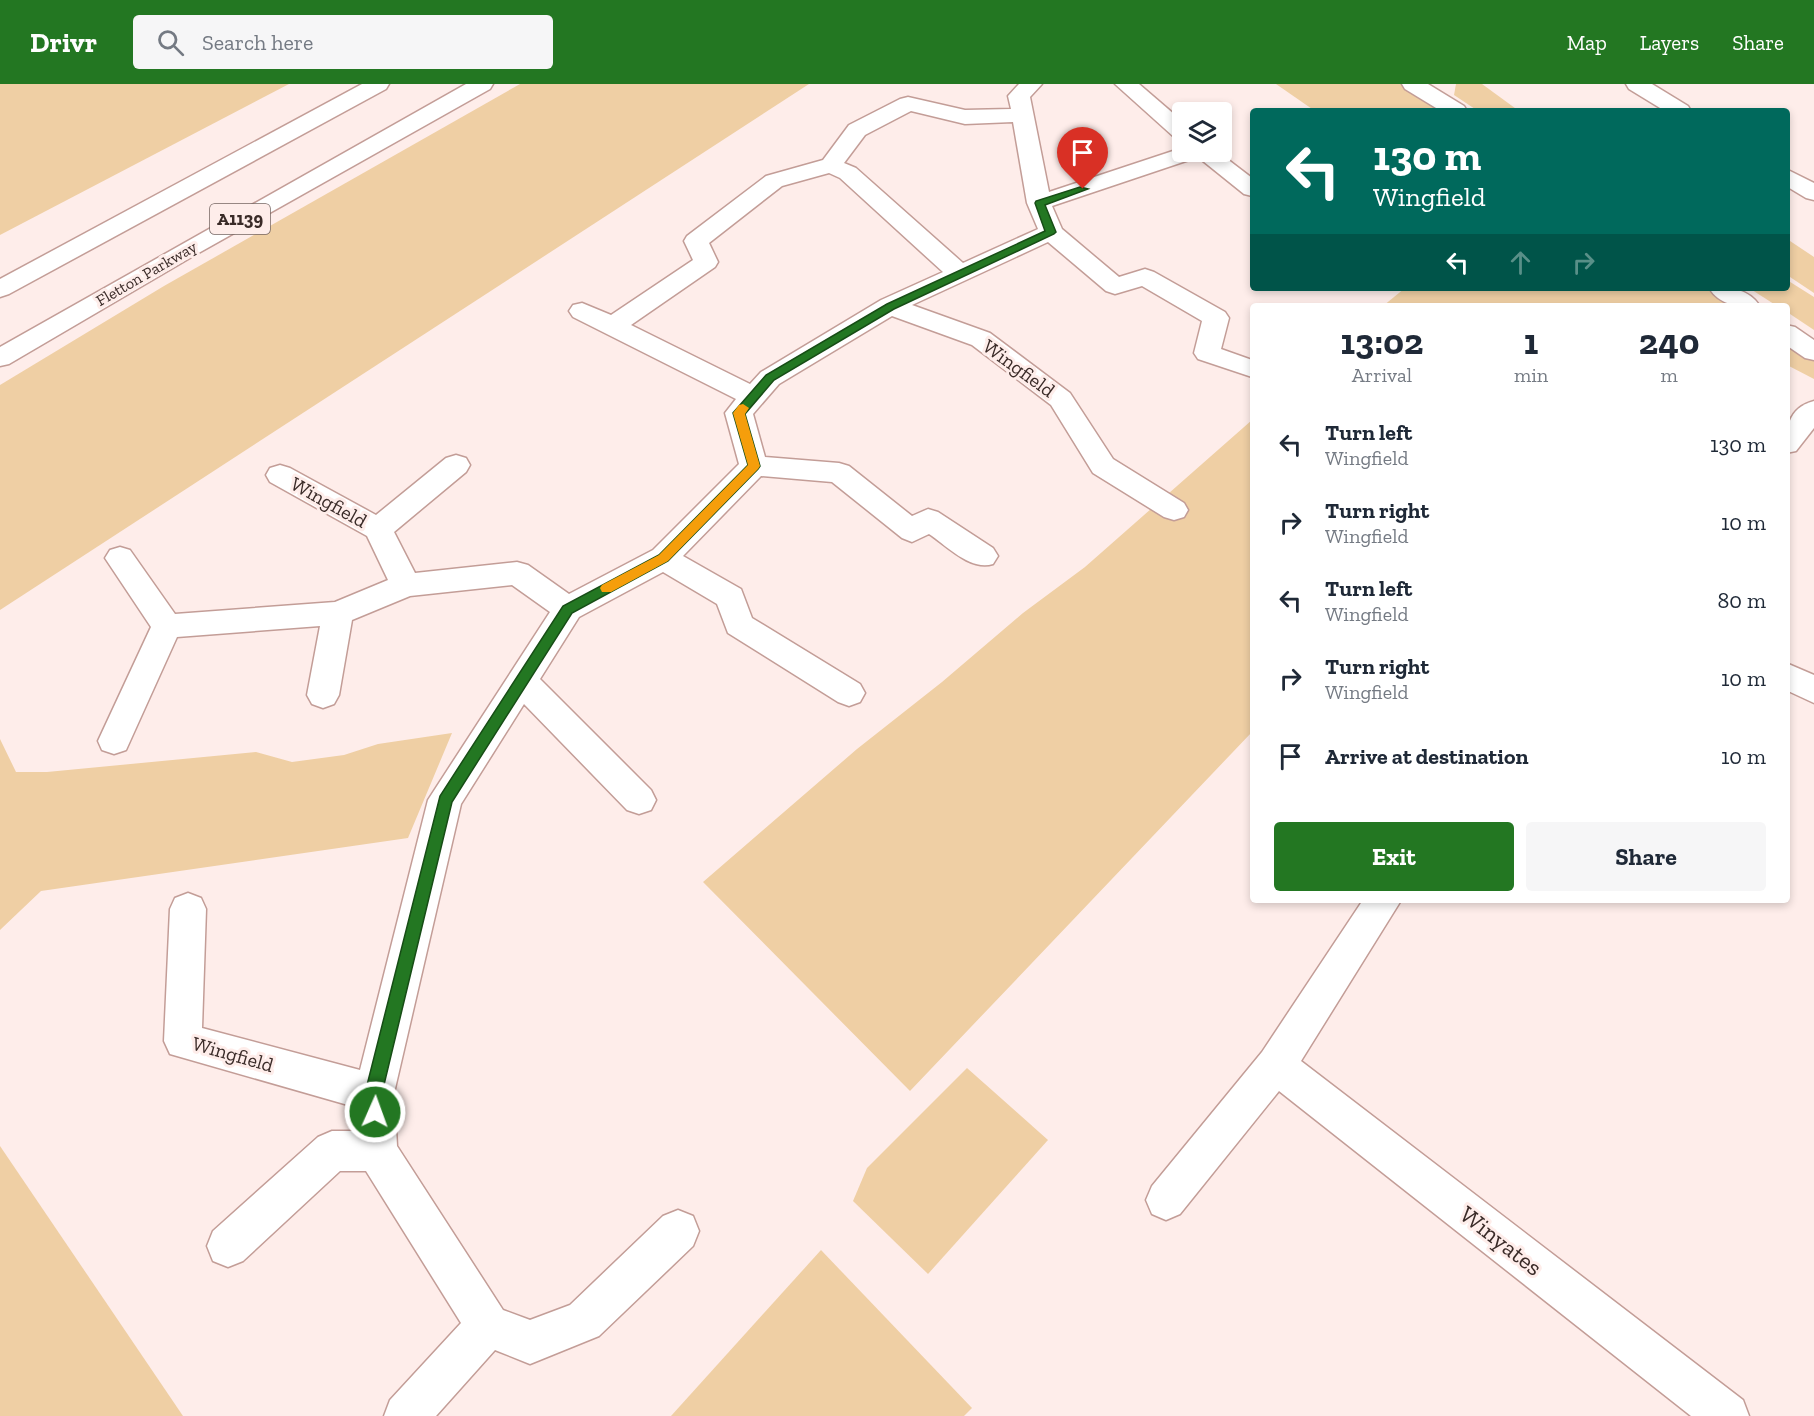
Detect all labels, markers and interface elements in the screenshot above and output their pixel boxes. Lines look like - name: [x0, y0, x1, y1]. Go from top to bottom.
- search box: [133, 15, 553, 69]
- text: Drivr: [30, 26, 97, 59]
- icon: search: [154, 26, 187, 59]
- text: Search here: [202, 29, 313, 56]
- text: Map: [1567, 30, 1607, 55]
- text: Layers: [1640, 30, 1699, 55]
- text: Share: [1732, 30, 1784, 55]
- map controls: [1172, 102, 1232, 162]
- button: layers: [1172, 102, 1232, 162]
- pin: [1057, 127, 1108, 189]
- text: 130 m: [1373, 130, 1481, 181]
- icon: left: [1274, 132, 1352, 210]
- icon: arrive: [1066, 136, 1099, 169]
- text: Wingfield: [1373, 181, 1486, 213]
- road number: A1139: [210, 204, 270, 234]
- street label: Fletton Parkway: [92, 237, 201, 310]
- icon: left: [1441, 246, 1474, 279]
- icon: ahead: [1504, 246, 1537, 279]
- icon: right: [1567, 246, 1600, 279]
- text: 13:02: [1341, 320, 1423, 363]
- text: 1: [1524, 320, 1538, 363]
- text: 240: [1639, 320, 1699, 363]
- street label: Wingfield: [978, 334, 1060, 402]
- text: Arrival: [1352, 363, 1412, 387]
- text: min: [1514, 363, 1548, 387]
- text: m: [1660, 363, 1678, 387]
- text: Turn left: [1325, 419, 1412, 446]
- icon: left: [1274, 428, 1307, 461]
- text: 130 m: [1710, 431, 1766, 458]
- text: Wingfield: [1325, 446, 1408, 470]
- street label: Wingfield: [287, 471, 371, 533]
- text: Turn right: [1325, 497, 1429, 524]
- icon: right: [1274, 506, 1307, 539]
- text: 10 m: [1721, 509, 1766, 536]
- text: Wingfield: [1325, 524, 1408, 548]
- text: Turn left: [1325, 575, 1412, 602]
- icon: left: [1274, 584, 1307, 617]
- text: 80 m: [1718, 587, 1766, 614]
- text: Wingfield: [1325, 602, 1408, 626]
- text: Turn right: [1325, 653, 1429, 680]
- icon: right: [1274, 662, 1307, 695]
- text: 10 m: [1721, 665, 1766, 692]
- text: Wingfield: [1325, 680, 1408, 704]
- icon: arrive: [1274, 740, 1307, 773]
- text: Arrive at destination: [1325, 743, 1528, 770]
- text: 10 m: [1721, 743, 1766, 770]
- button: Exit: [1274, 822, 1514, 891]
- button: Share: [1526, 822, 1766, 891]
- street label: Wingfield: [190, 1031, 276, 1077]
- position arrow: [343, 1080, 407, 1144]
- street label: Winyates: [1454, 1199, 1548, 1282]

